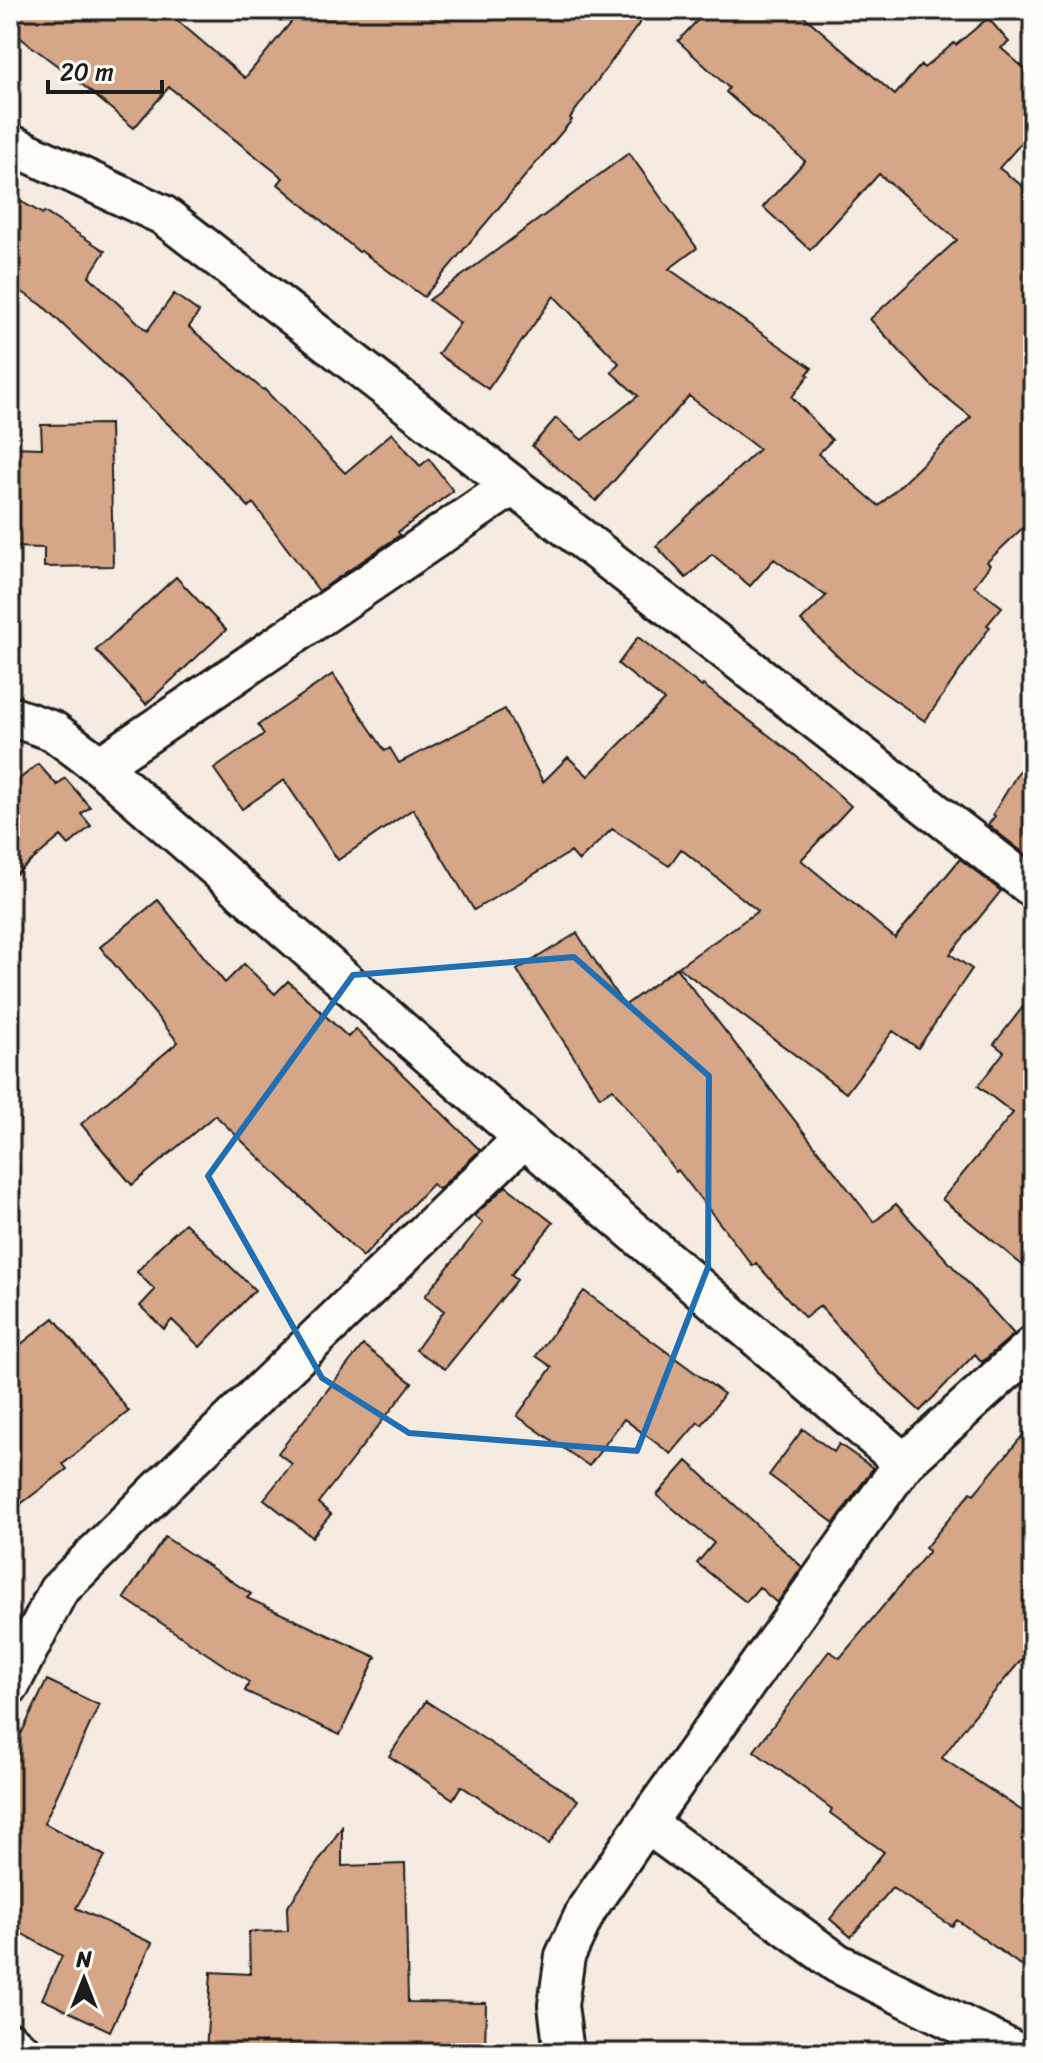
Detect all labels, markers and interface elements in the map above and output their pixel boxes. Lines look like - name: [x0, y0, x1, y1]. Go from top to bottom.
- scale bar: [48, 44, 162, 94]
- text: 20 m: [60, 51, 114, 93]
- north arrow: [44, 1939, 124, 2019]
- text: N: [75, 1940, 92, 1979]

